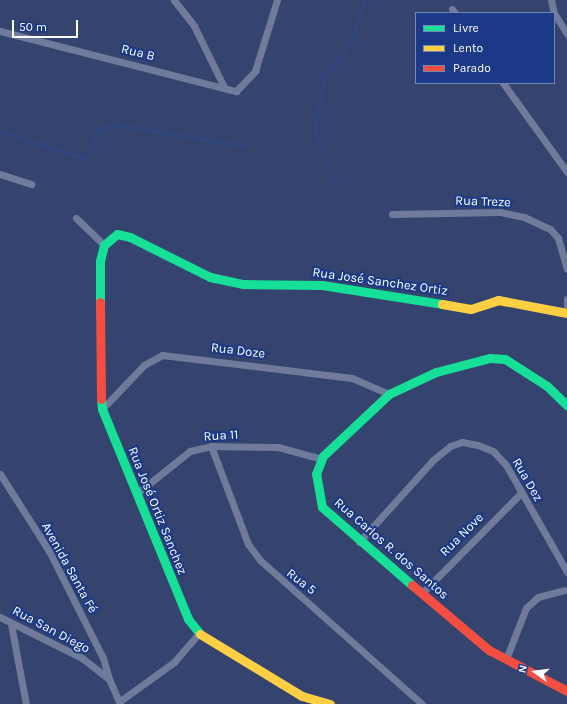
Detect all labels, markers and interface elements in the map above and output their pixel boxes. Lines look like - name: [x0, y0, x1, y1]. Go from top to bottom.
- scale bar: [14, 12, 80, 38]
- legend: [415, 12, 555, 84]
- text: 50 m: [19, 20, 47, 34]
- text: Livre: [453, 21, 479, 35]
- street label: Rua B: [120, 41, 156, 65]
- text: Lento: [453, 41, 483, 55]
- text: Parado: [453, 61, 491, 75]
- street label: Rua Treze: [455, 193, 511, 211]
- street label: Rua José Sanchez Ortiz: [311, 265, 449, 299]
- street label: Rua Doze: [210, 340, 266, 362]
- street label: Rua 11: [203, 427, 239, 445]
- street label: Rua José Ortiz Sanchez: [124, 445, 190, 577]
- street label: Rua Dez: [508, 456, 546, 504]
- street label: Rua Carlos R. dos Santos: [331, 495, 451, 603]
- street label: Rua Nove: [437, 510, 487, 560]
- street label: Avenida Santa Fé: [38, 520, 100, 616]
- street label: Rua 5: [283, 566, 319, 598]
- street label: Rua San Diego: [10, 603, 92, 657]
- north arrow: [515, 652, 555, 692]
- text: N: [516, 664, 530, 674]

